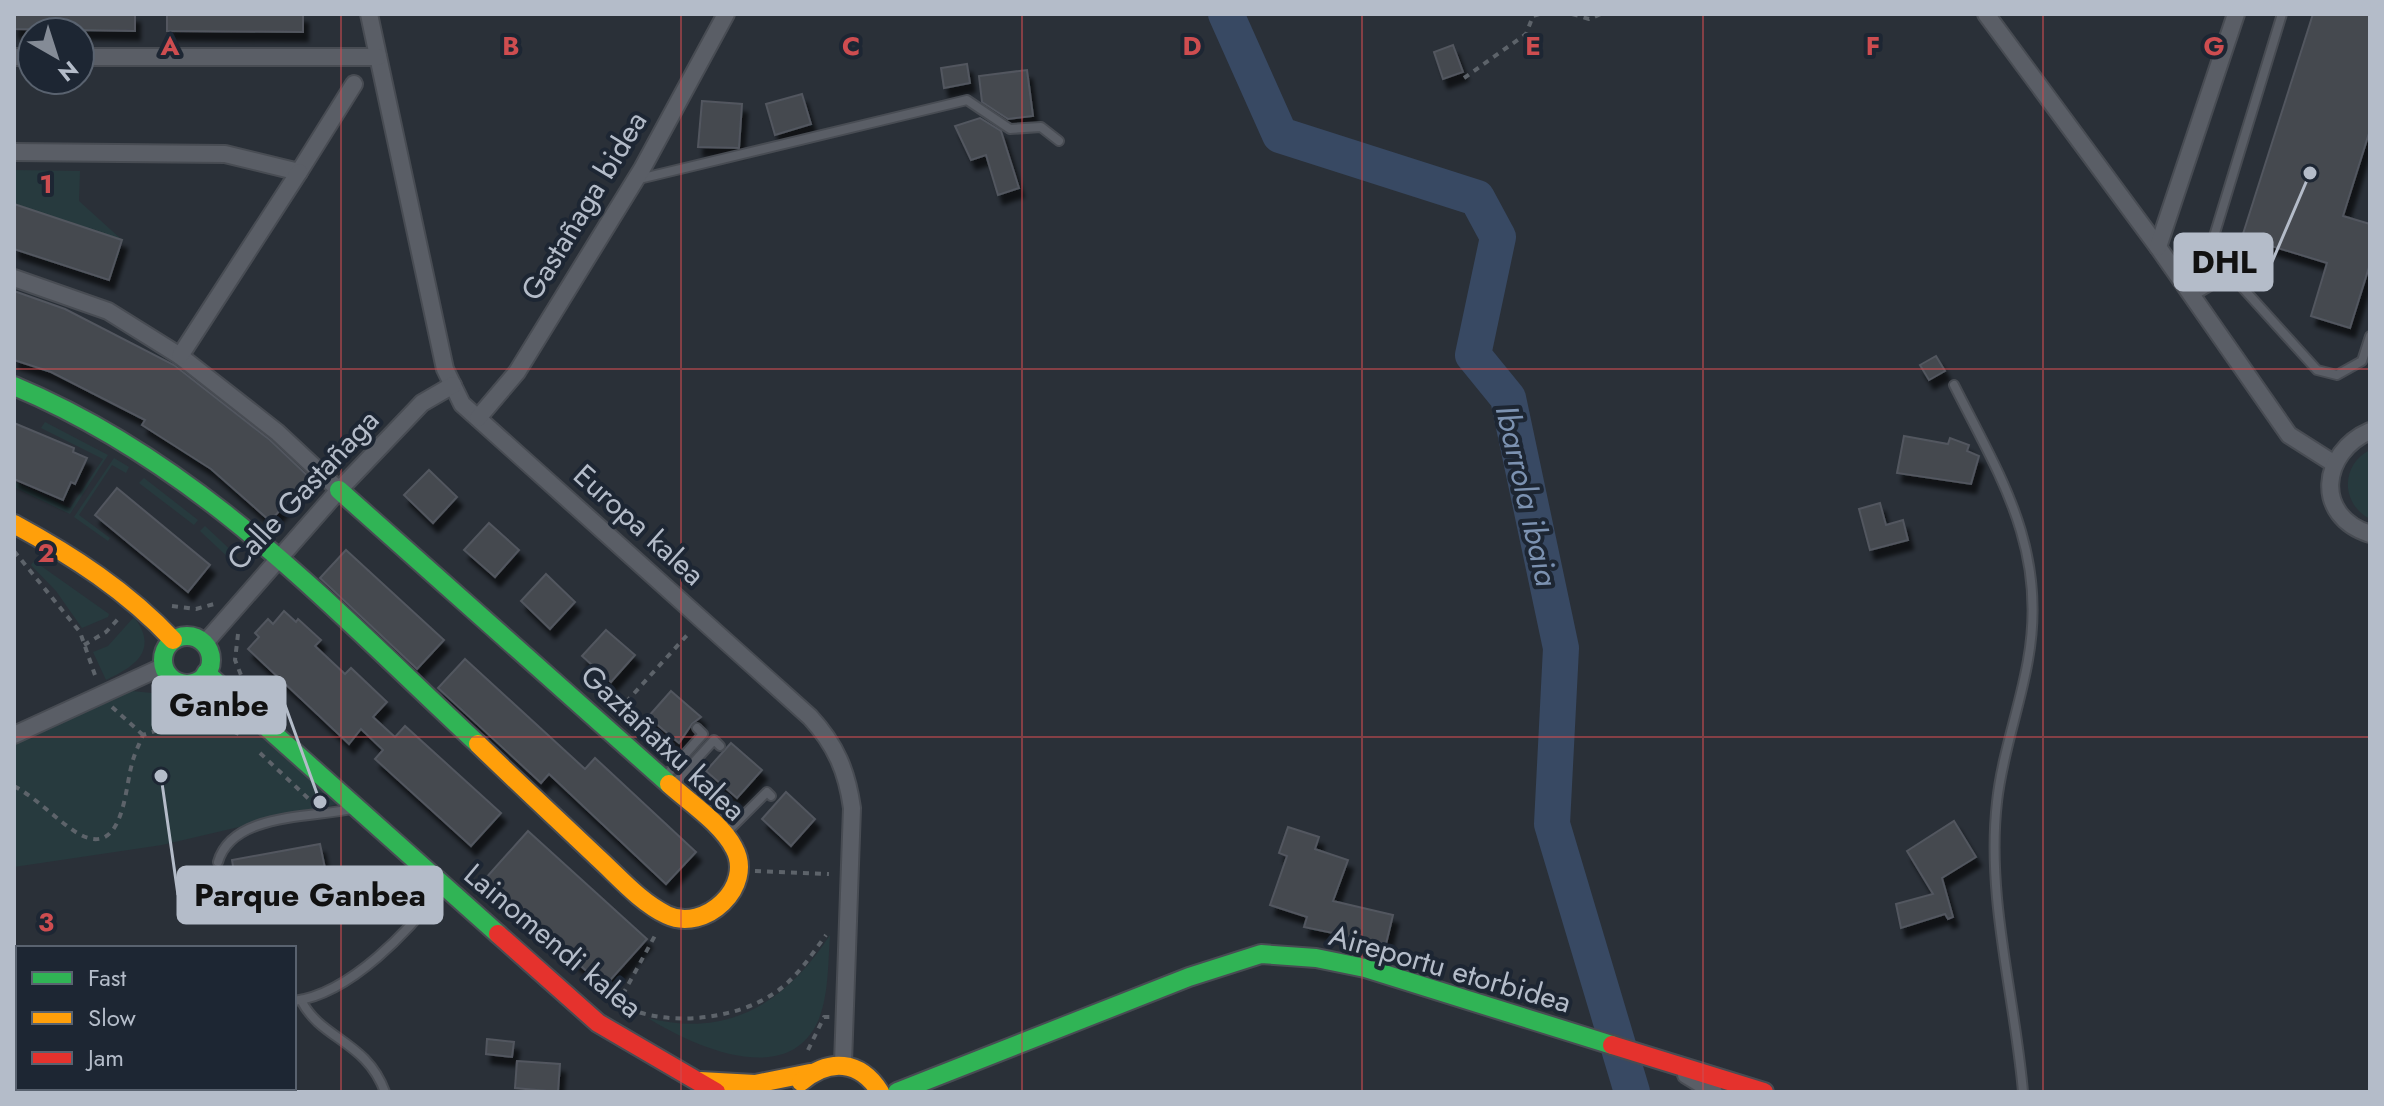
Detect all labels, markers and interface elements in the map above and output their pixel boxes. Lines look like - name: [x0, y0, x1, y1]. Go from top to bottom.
- north arrow: [16, 16, 96, 96]
- text: A: [159, 27, 180, 65]
- text: B: [502, 27, 520, 65]
- text: C: [842, 27, 860, 65]
- text: D: [1182, 27, 1202, 65]
- text: E: [1525, 27, 1541, 65]
- text: F: [1866, 27, 1880, 65]
- text: G: [2203, 27, 2225, 65]
- text: N: [52, 54, 85, 89]
- street label: Gastañaga bidea: [510, 103, 657, 309]
- text: 1: [39, 165, 53, 203]
- callout: DHL: [2175, 234, 2272, 290]
- text: DHL: [2191, 239, 2257, 285]
- street label: Calle Gastañaga: [217, 400, 389, 580]
- water label: Ibarrola ibaia: [1484, 401, 1570, 591]
- street label: Europa kalea: [564, 454, 714, 595]
- text: 2: [37, 534, 55, 572]
- street label: Gaztañatxu kalea: [571, 655, 756, 831]
- callout: Ganbe: [153, 677, 285, 733]
- text: Ganbe: [169, 682, 269, 728]
- street label: Lainomendi kalea: [455, 853, 652, 1028]
- callout: Parque Ganbea: [178, 867, 442, 923]
- text: Parque Ganbea: [194, 872, 426, 918]
- text: 3: [38, 903, 54, 941]
- street label: Aireportu etorbidea: [1324, 913, 1576, 1024]
- legend: [16, 946, 296, 1090]
- text: Fast: [88, 960, 126, 995]
- text: Slow: [88, 1000, 136, 1035]
- text: Jam: [85, 1040, 124, 1075]

